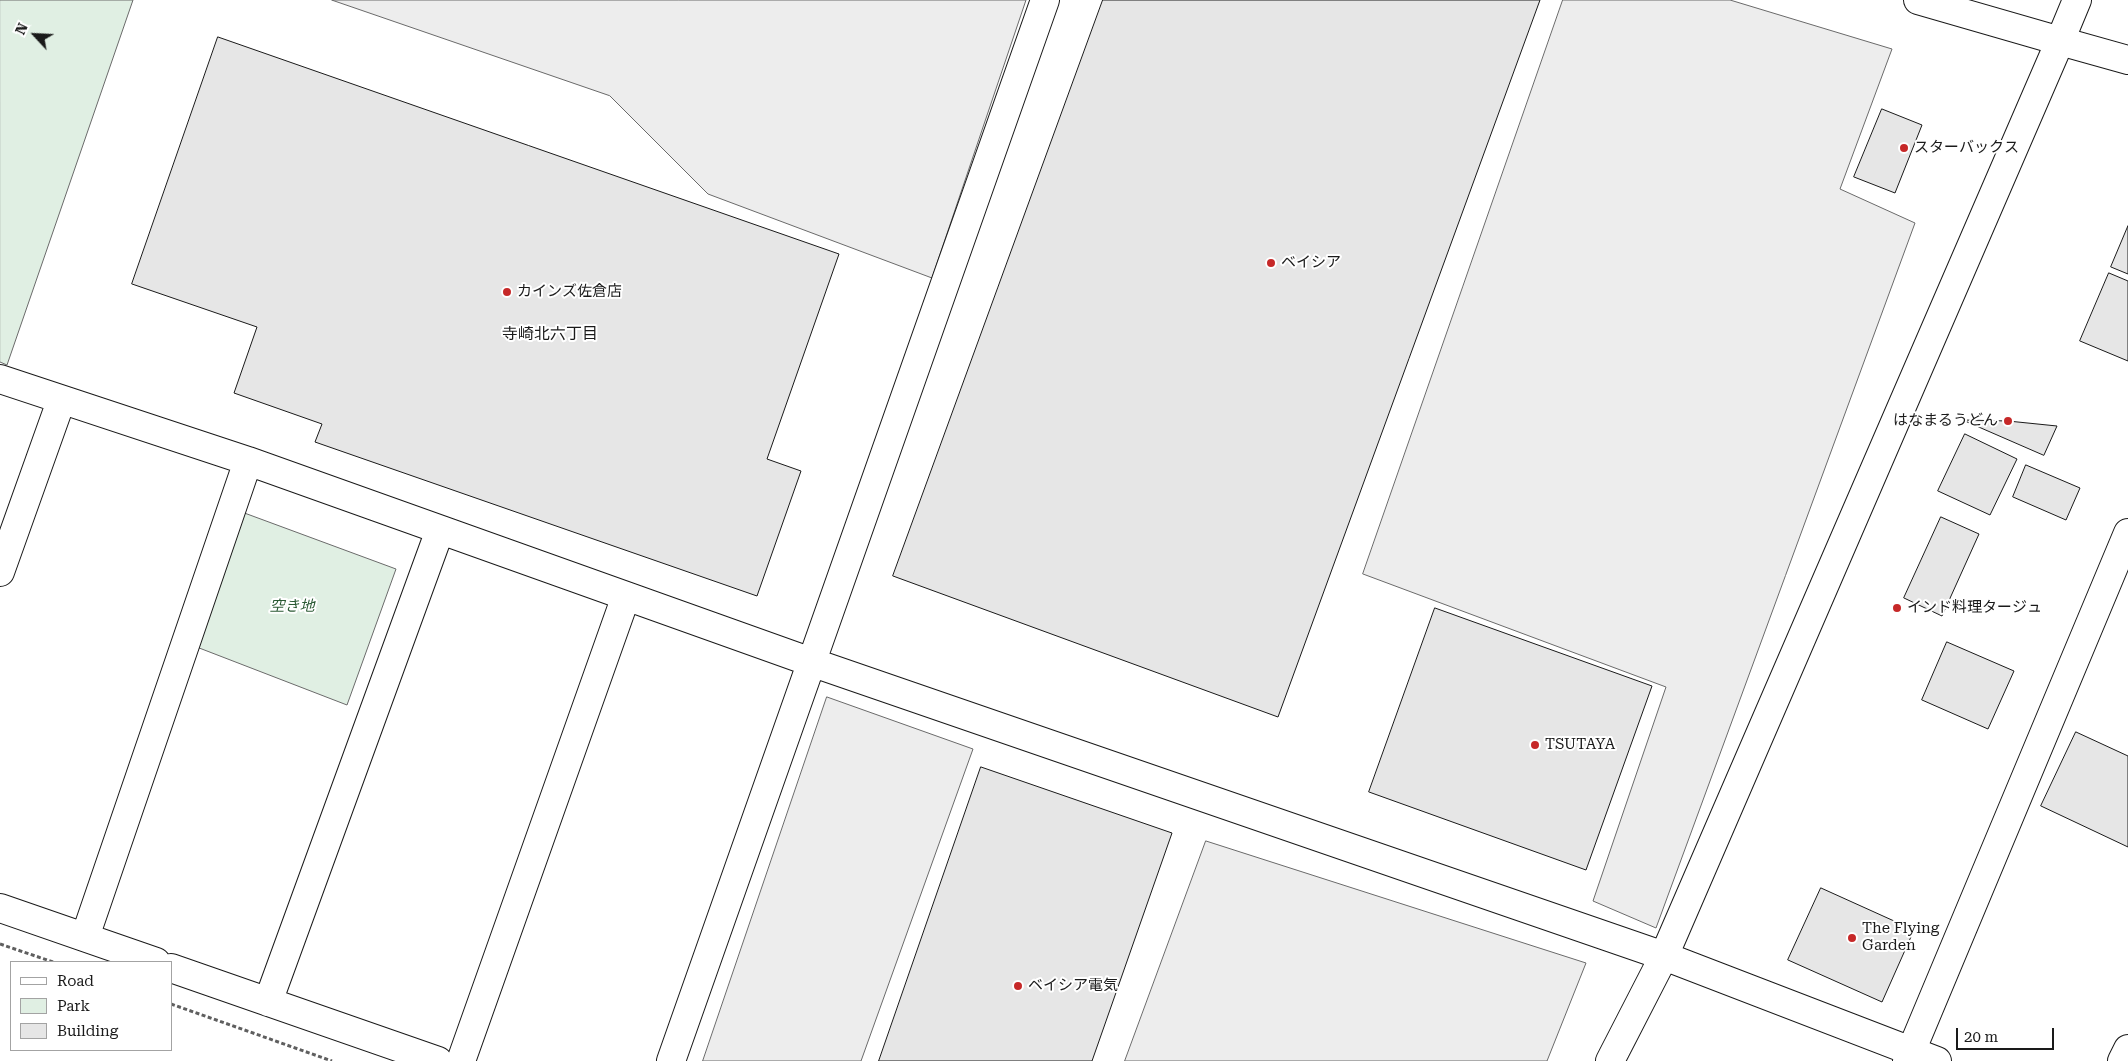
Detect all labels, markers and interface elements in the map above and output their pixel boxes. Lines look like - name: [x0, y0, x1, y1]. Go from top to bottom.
- north arrow: [10, 10, 60, 60]
- text: N: [12, 20, 31, 37]
- place label: スターバックス: [1914, 139, 2019, 157]
- marker: スターバックス: [1898, 142, 1910, 154]
- place label: ベイシア: [1281, 254, 1341, 272]
- marker: ベイシア: [1265, 257, 1277, 269]
- place label: カインズ佐倉店: [517, 283, 622, 301]
- marker: カインズ佐倉店: [501, 286, 513, 298]
- district label: 寺崎北六丁目: [502, 324, 598, 344]
- place label: はなまるうどん: [1893, 412, 1998, 430]
- marker: はなまるうどん: [2002, 415, 2014, 427]
- park label: 空き地: [270, 598, 314, 616]
- place label: インド料理タージュ: [1907, 599, 2042, 617]
- marker: インド料理タージュ: [1891, 602, 1903, 614]
- place label: TSUTAYA: [1545, 736, 1615, 754]
- marker: TSUTAYA: [1529, 739, 1541, 751]
- place label: The Flying Garden: [1862, 920, 1939, 955]
- marker: The Flying Garden: [1846, 932, 1858, 944]
- legend: [10, 961, 172, 1051]
- text: Road: [57, 972, 94, 990]
- place label: ベイシア電気: [1028, 977, 1118, 995]
- marker: ベイシア電気: [1012, 980, 1024, 992]
- text: Park: [57, 997, 90, 1015]
- scale bar: [1958, 1018, 2056, 1050]
- text: Building: [57, 1022, 118, 1040]
- text: 20 m: [1964, 1028, 1998, 1046]

